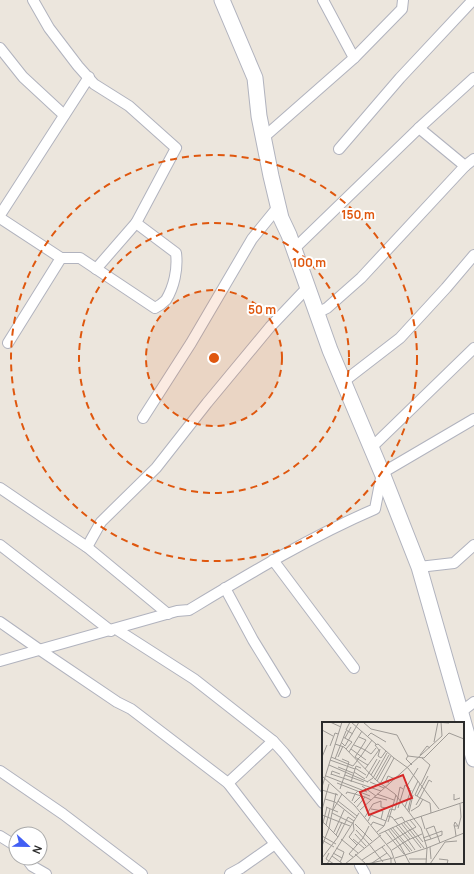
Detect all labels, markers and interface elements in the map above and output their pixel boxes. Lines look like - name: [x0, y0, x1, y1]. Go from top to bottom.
- text: 150 m: [341, 206, 375, 223]
- text: 100 m: [292, 254, 326, 271]
- text: 50 m: [248, 301, 276, 318]
- centre of rings: [207, 351, 221, 365]
- inset map: [322, 722, 464, 864]
- north arrow: [8, 826, 48, 866]
- text: N: [29, 843, 46, 856]

